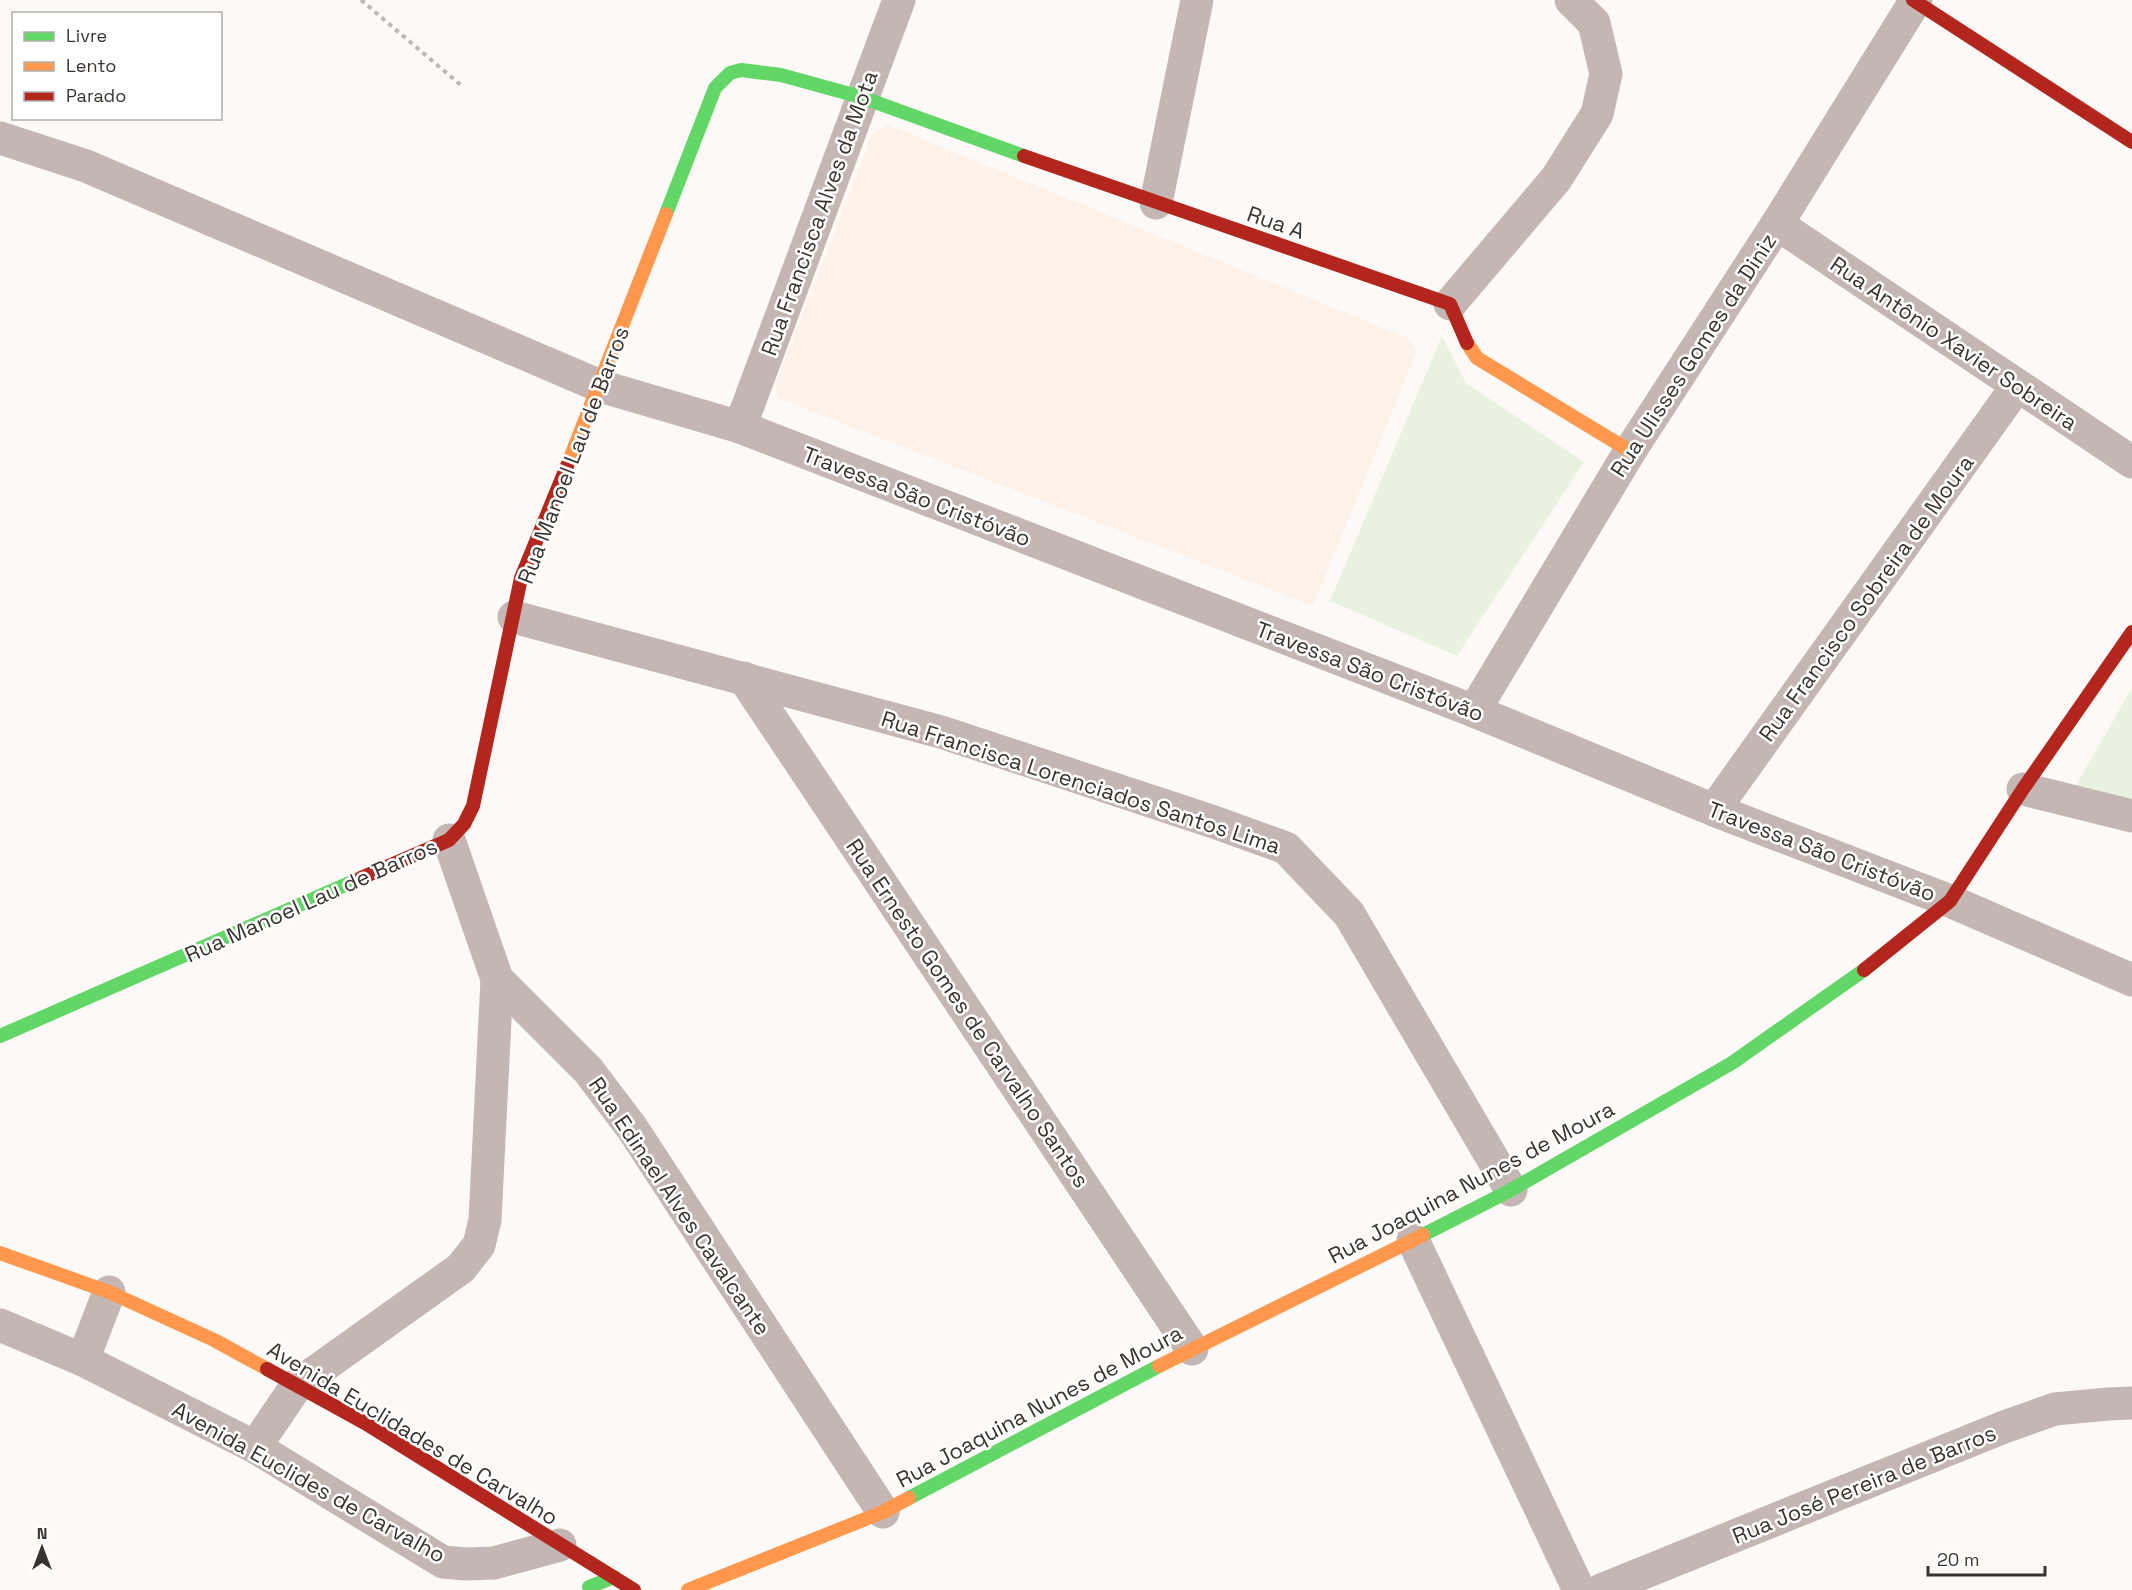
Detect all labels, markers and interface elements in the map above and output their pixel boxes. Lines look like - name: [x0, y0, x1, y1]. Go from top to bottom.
- legend: [12, 12, 222, 120]
- text: Livre: [66, 24, 107, 47]
- text: Lento: [66, 54, 116, 77]
- street label: Rua Francisca Alves da Mota: [754, 66, 884, 359]
- text: Parado: [66, 84, 126, 107]
- street label: Rua A: [1243, 199, 1309, 245]
- street label: Rua Ulisses Gomes da Diniz: [1604, 228, 1782, 482]
- street label: Rua Antônio Xavier Sobreira: [1825, 250, 2083, 436]
- street label: Rua Manoel Lau de Barros: [511, 322, 635, 588]
- street label: Travessa São Cristóvão: [799, 440, 1035, 552]
- street label: Rua Francisco Sobreira de Moura: [1753, 449, 1980, 747]
- street label: Travessa São Cristóvão: [1252, 615, 1488, 727]
- street label: Rua Francisca Lorenciados Santos Lima: [878, 704, 1284, 860]
- street label: Travessa São Cristóvão: [1704, 795, 1940, 907]
- street label: Rua Manoel Lau de Barros: [180, 832, 442, 968]
- street label: Rua Ernesto Gomes de Carvalho Santos: [840, 833, 1096, 1193]
- street label: Rua Edinael Alves Cavalcante: [583, 1071, 777, 1341]
- street label: Rua Joaquina Nunes de Moura: [1323, 1094, 1619, 1270]
- street label: Rua Joaquina Nunes de Moura: [891, 1318, 1187, 1494]
- street label: Avenida Euclidades de Carvalho: [262, 1335, 564, 1531]
- street label: Avenida Euclides de Carvalho: [168, 1395, 450, 1569]
- street label: Rua José Pereira de Barros: [1728, 1418, 2000, 1550]
- north arrow: [12, 1518, 72, 1578]
- text: N: [37, 1523, 47, 1544]
- scale bar: [1928, 1539, 2045, 1577]
- text: 20 m: [1937, 1548, 1980, 1571]

